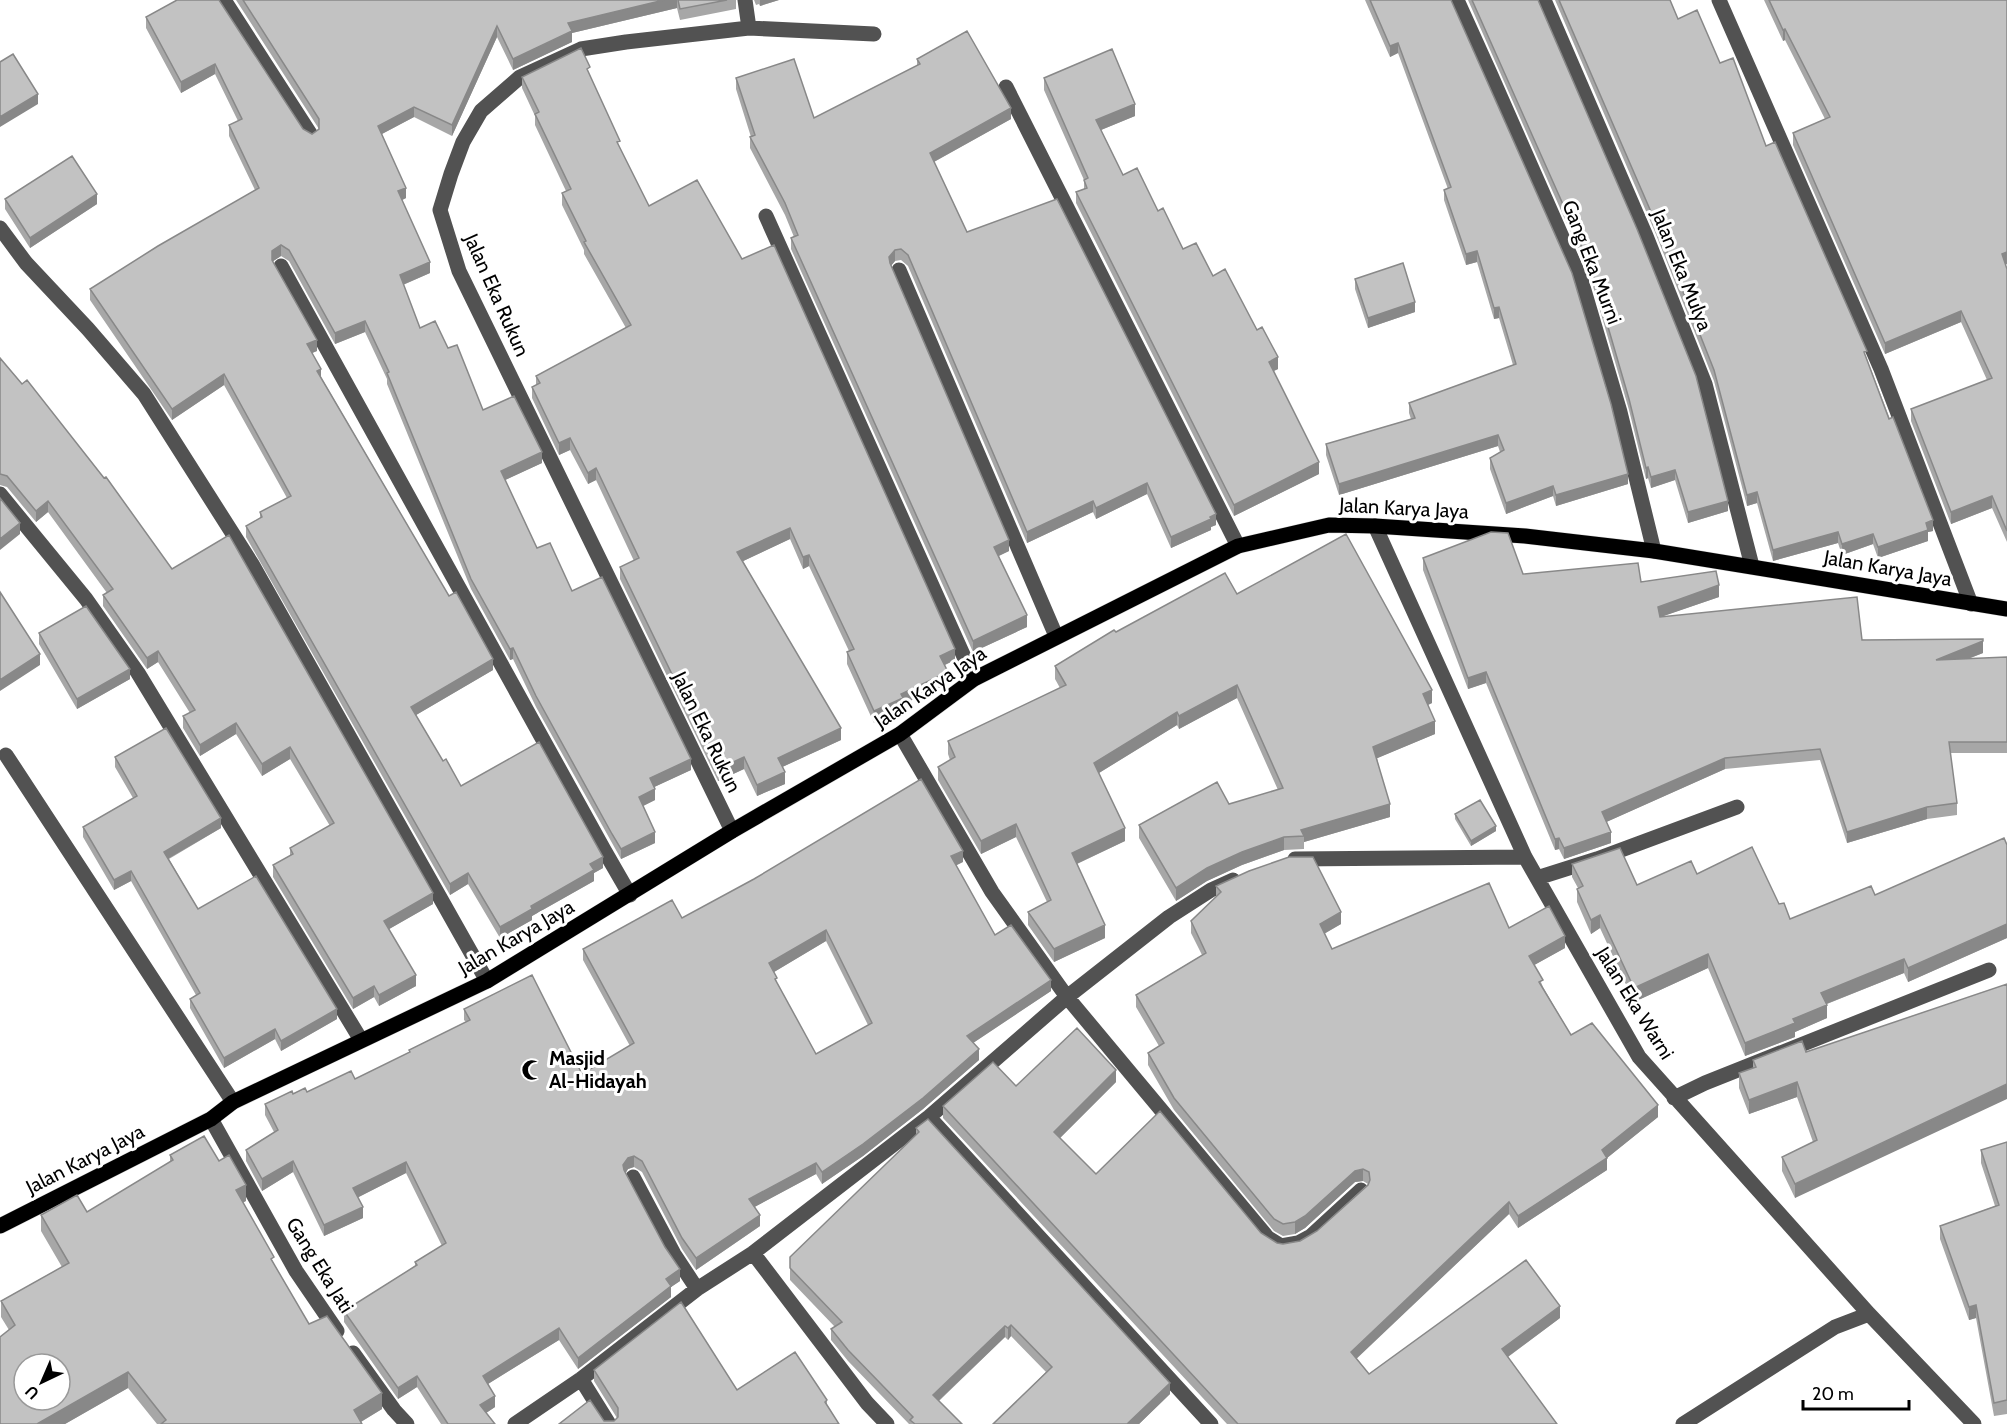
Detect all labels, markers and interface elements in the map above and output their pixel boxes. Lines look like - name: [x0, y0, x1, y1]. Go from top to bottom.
- street label: Gang Eka Murni: [1557, 197, 1627, 327]
- street label: Jalan Eka Mulya: [1646, 205, 1717, 335]
- street label: Jalan Eka Rukun: [459, 229, 535, 360]
- street label: Jalan Karya Jaya: [1338, 493, 1470, 523]
- street label: Jalan Karya Jaya: [1821, 545, 1954, 591]
- street label: Jalan Karya Jaya: [869, 641, 991, 734]
- street label: Jalan Eka Rukun: [667, 667, 747, 796]
- street label: Jalan Karya Jaya: [453, 894, 578, 980]
- street label: Jalan Eka Warni: [1590, 942, 1679, 1064]
- place label: Masjid Al-Hidayah: [549, 1046, 647, 1093]
- mosque icon: Masjid Al-Hidayah: [520, 1058, 544, 1082]
- street label: Jalan Karya Jaya: [21, 1119, 148, 1200]
- street label: Gang Eka Jati: [281, 1213, 359, 1317]
- north arrow: [12, 1352, 72, 1412]
- scale bar: [1803, 1373, 1910, 1411]
- text: U: [21, 1382, 43, 1403]
- text: 20 m: [1812, 1383, 1854, 1405]

